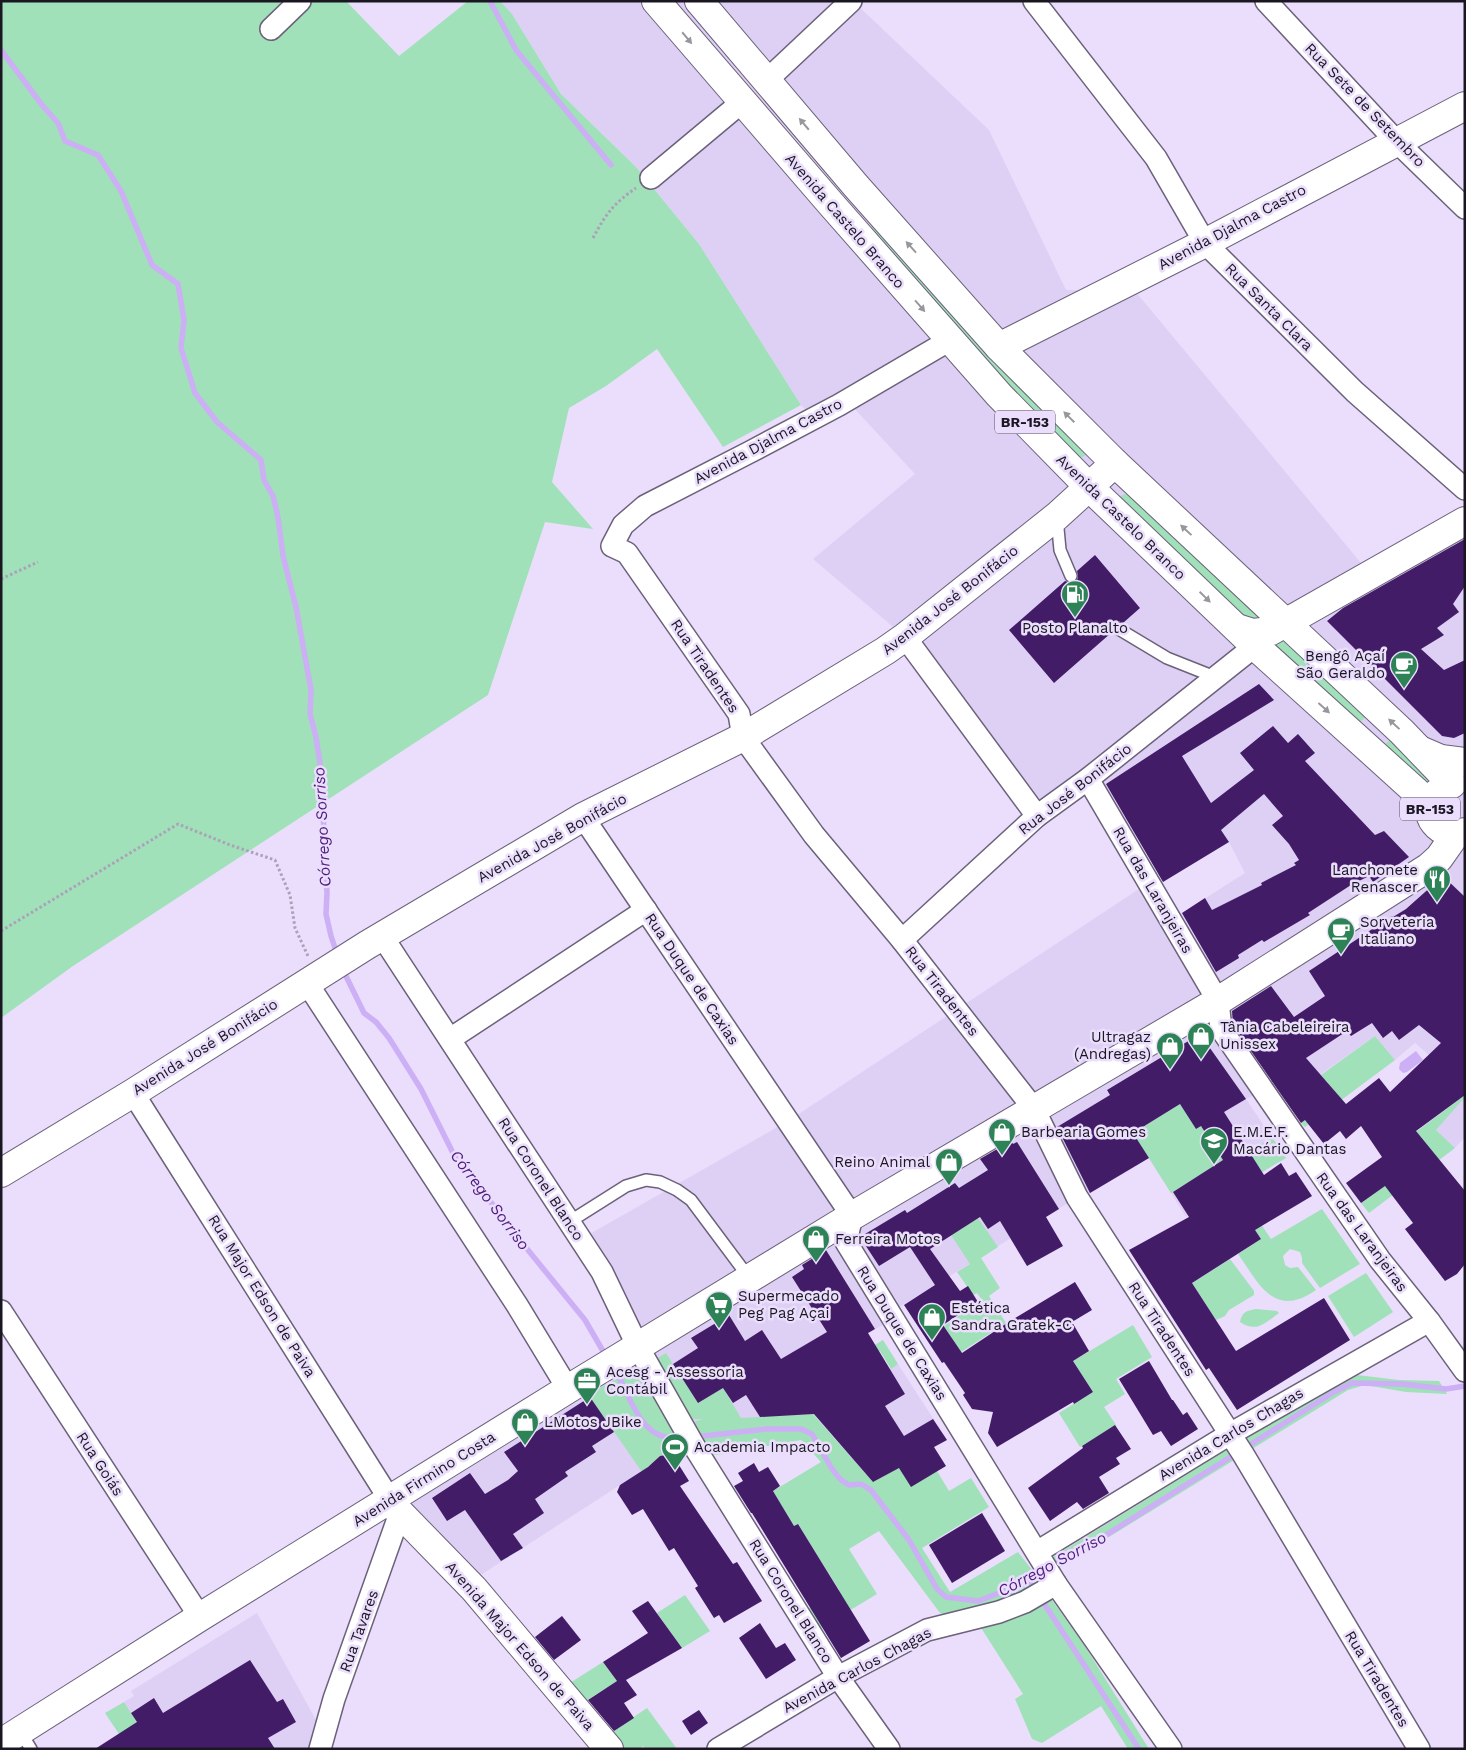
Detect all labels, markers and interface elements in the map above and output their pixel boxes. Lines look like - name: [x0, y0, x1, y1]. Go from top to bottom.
- one-way arrow: [682, 32, 693, 45]
- street label: Rua Sete de Setembro: [1301, 39, 1429, 171]
- one-way arrow: [799, 118, 810, 131]
- street label: Avenida Castelo Branco: [781, 150, 909, 292]
- street label: Avenida Djalma Castro: [1155, 180, 1309, 274]
- one-way arrow: [905, 241, 917, 253]
- street label: Rua Santa Clara: [1221, 259, 1317, 355]
- one-way arrow: [915, 300, 926, 313]
- street label: Avenida Djalma Castro: [691, 394, 845, 488]
- road number: BR-153: [995, 411, 1055, 434]
- one-way arrow: [1063, 411, 1075, 423]
- street label: Avenida Castelo Branco: [1053, 450, 1189, 584]
- one-way arrow: [1180, 524, 1192, 536]
- street label: Avenida José Bonifácio: [878, 541, 1022, 659]
- fuel station icon: Posto Planalto: [1060, 579, 1090, 618]
- one-way arrow: [1199, 591, 1211, 603]
- street label: Rua Tiradentes: [667, 616, 743, 716]
- place label: Posto Planalto: [1022, 619, 1128, 637]
- place label: Bengô Açaí São Geraldo: [1296, 647, 1385, 682]
- cafe icon: Bengô Açaí São Geraldo: [1389, 650, 1419, 689]
- one-way arrow: [1318, 702, 1330, 714]
- one-way arrow: [1388, 718, 1400, 730]
- street label: Rua José Bonifácio: [1015, 739, 1135, 839]
- water label: Córrego Sorriso: [309, 767, 335, 887]
- street label: Avenida José Bonifácio: [474, 789, 630, 887]
- road number: BR-153: [1400, 798, 1460, 821]
- street label: Rua das Laranjeiras: [1109, 823, 1197, 957]
- place label: Lanchonete Renascer: [1332, 861, 1418, 896]
- restaurant icon: Lanchonete Renascer: [1422, 864, 1452, 903]
- street label: Rua Duque de Caxias: [641, 910, 743, 1048]
- place label: Sorveteria Italiano: [1360, 913, 1435, 948]
- cafe icon: Sorveteria Italiano: [1326, 916, 1356, 955]
- street label: Rua Tiradentes: [901, 942, 983, 1040]
- street label: Avenida José Bonifácio: [129, 995, 281, 1099]
- place label: Tânia Cabeleireira Unissex: [1220, 1018, 1350, 1053]
- shop icon: Tânia Cabeleireira Unissex: [1186, 1021, 1216, 1060]
- place label: Ultragaz (Andregas): [1074, 1028, 1151, 1063]
- shop icon: Ultragaz (Andregas): [1155, 1031, 1185, 1070]
- street label: Rua Coronel Blanco: [494, 1114, 588, 1244]
- shop icon: Barbearia Gomes: [987, 1117, 1017, 1156]
- place label: Barbearia Gomes: [1021, 1123, 1146, 1141]
- place label: E.M.E.F. Macário Dantas: [1233, 1123, 1347, 1158]
- school or university icon: E.M.E.F. Macário Dantas: [1199, 1126, 1229, 1165]
- water label: Córrego Sorriso: [446, 1146, 534, 1254]
- shop icon: Reino Animal: [934, 1147, 964, 1186]
- place label: Reino Animal: [834, 1153, 930, 1171]
- street label: Rua das Laranjeiras: [1313, 1169, 1411, 1295]
- street label: Rua Major Edson de Paiva: [204, 1211, 320, 1381]
- shop icon: Ferreira Motos: [801, 1224, 831, 1263]
- place label: Ferreira Motos: [835, 1230, 941, 1248]
- street label: Rua Duque de Caxias: [853, 1262, 951, 1404]
- street label: Rua Tiradentes: [1125, 1278, 1199, 1380]
- place label: Supermecado Peg Pag Açai: [738, 1287, 839, 1322]
- supermarket icon: Supermecado Peg Pag Açai: [704, 1290, 734, 1329]
- place label: Estética Sandra Gratek-C: [951, 1299, 1072, 1334]
- shop icon: Estética Sandra Gratek-C: [917, 1302, 947, 1341]
- place label: Acesg - Assessoria Contábil: [606, 1363, 744, 1398]
- office icon: Acesg - Assessoria Contábil: [572, 1366, 602, 1405]
- street label: Avenida Carlos Chagas: [1155, 1384, 1307, 1484]
- shop icon: LMotos JBike: [510, 1407, 540, 1446]
- place label: LMotos JBike: [544, 1413, 642, 1431]
- street label: Avenida Firmino Costa: [349, 1427, 499, 1530]
- street label: Rua Goiás: [73, 1429, 127, 1499]
- sports icon: Academia Impacto: [660, 1432, 690, 1471]
- place label: Academia Impacto: [694, 1438, 831, 1456]
- water label: Córrego Sorriso: [995, 1527, 1109, 1601]
- street label: Rua Coronel Blanco: [745, 1536, 837, 1666]
- street label: Avenida Major Edson de Paiva: [442, 1558, 599, 1734]
- street label: Rua Tavares: [336, 1587, 382, 1675]
- street label: Avenida Carlos Chagas: [780, 1623, 934, 1717]
- street label: Rua Tiradentes: [1341, 1628, 1413, 1731]

